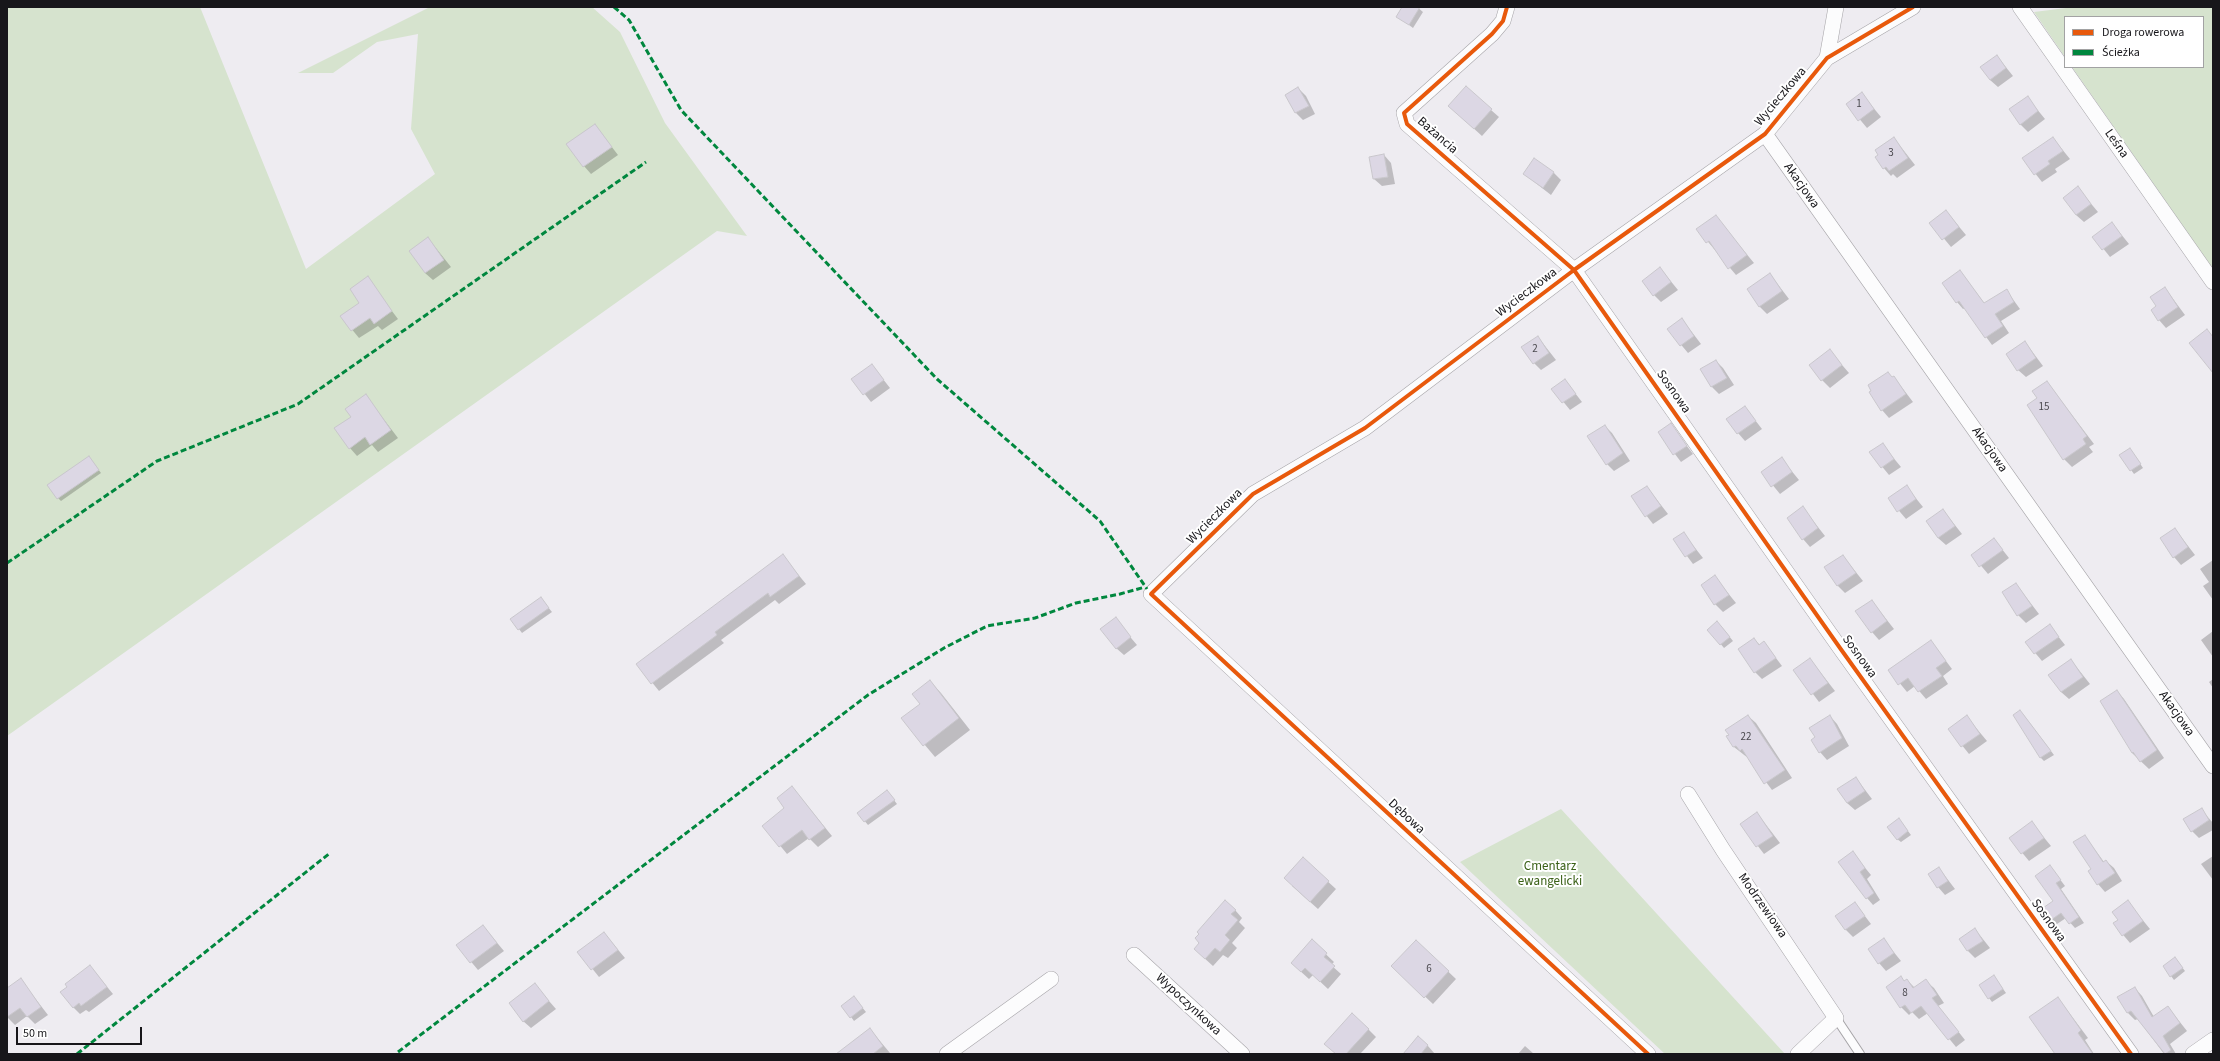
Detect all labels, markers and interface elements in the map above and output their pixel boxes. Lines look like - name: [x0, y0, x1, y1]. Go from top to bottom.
- legend: [2064, 16, 2204, 68]
- text: Droga rowerowa: [2102, 24, 2184, 41]
- text: Ścieżka: [2102, 44, 2140, 61]
- street label: Wycieczkowa: [1752, 64, 1810, 130]
- house number: 1: [1856, 98, 1862, 112]
- street label: Bażancia: [1413, 114, 1461, 158]
- street label: Leśna: [2101, 127, 2131, 161]
- house number: 3: [1888, 147, 1894, 161]
- street label: Akacjowa: [1780, 160, 1822, 212]
- street label: Wycieczkowa: [1493, 265, 1561, 321]
- house number: 2: [1532, 343, 1538, 357]
- street label: Sosnowa: [1652, 367, 1694, 417]
- house number: 15: [2039, 401, 2049, 415]
- street label: Akacjowa: [1968, 424, 2010, 476]
- street label: Wycieczkowa: [1184, 486, 1246, 548]
- street label: Sosnowa: [1838, 632, 1880, 682]
- street label: Akacjowa: [2155, 688, 2197, 740]
- house number: 22: [1741, 731, 1751, 745]
- street label: Dębowa: [1384, 796, 1428, 838]
- park label: Cmentarz ewangelicki: [1518, 859, 1582, 890]
- street label: Modrzewiowa: [1734, 871, 1790, 941]
- street label: Sosnowa: [2027, 896, 2069, 946]
- house number: 6: [1426, 963, 1432, 977]
- street label: Wypoczynkowa: [1152, 971, 1224, 1039]
- house number: 8: [1902, 987, 1908, 1001]
- scale bar: [18, 1019, 144, 1045]
- text: 50 m: [23, 1025, 47, 1042]

